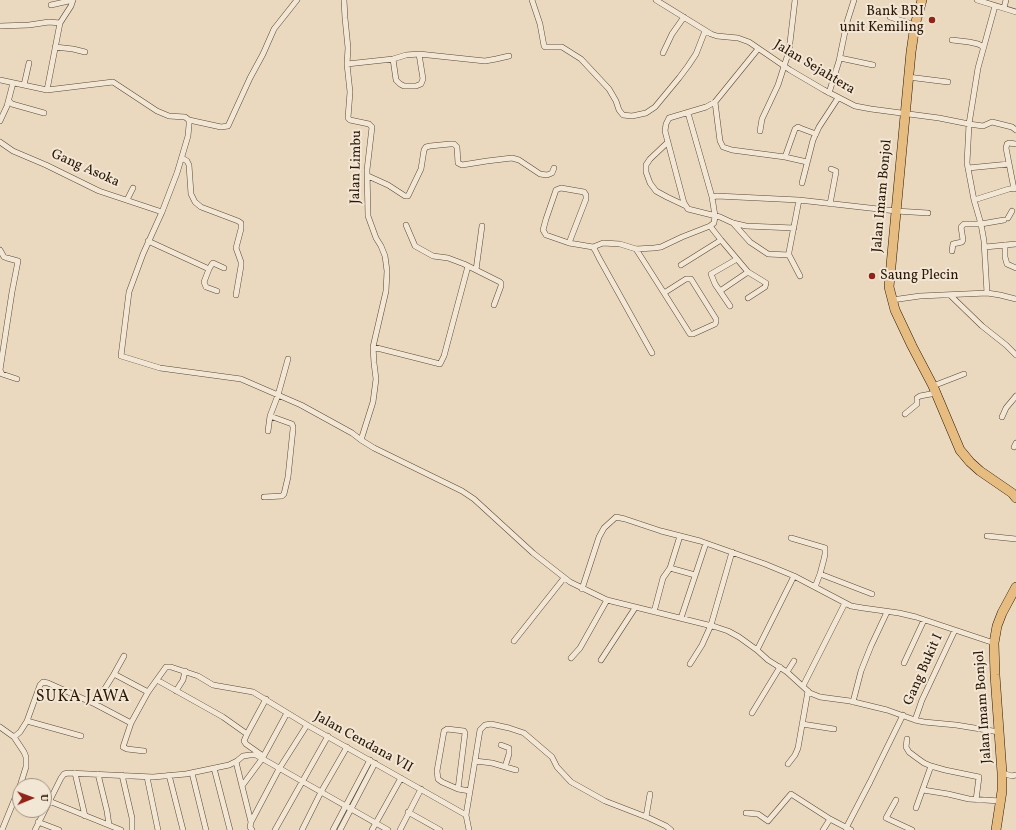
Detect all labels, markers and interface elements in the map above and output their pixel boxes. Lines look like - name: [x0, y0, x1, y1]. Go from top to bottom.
- place label: Bank BRI unit Kemiling: [840, 4, 924, 36]
- marker: Bank BRI unit Kemiling: [927, 15, 937, 25]
- street label: Jalan Sejahtera: [770, 37, 858, 99]
- street label: Jalan Limbu: [348, 130, 366, 204]
- street label: Jalan Imam Bonjol: [870, 139, 896, 253]
- street label: Gang Asoka: [48, 146, 122, 192]
- place label: Saung Plecin: [880, 268, 959, 284]
- marker: Saung Plecin: [867, 271, 877, 281]
- street label: Gang Bukit I: [901, 632, 947, 708]
- street label: Jalan Imam Bonjol: [972, 650, 996, 764]
- district label: SUKA JAWA: [36, 688, 130, 708]
- street label: Jalan Cendana VII: [311, 709, 415, 777]
- north arrow: [12, 778, 52, 818]
- text: U: [36, 794, 51, 802]

